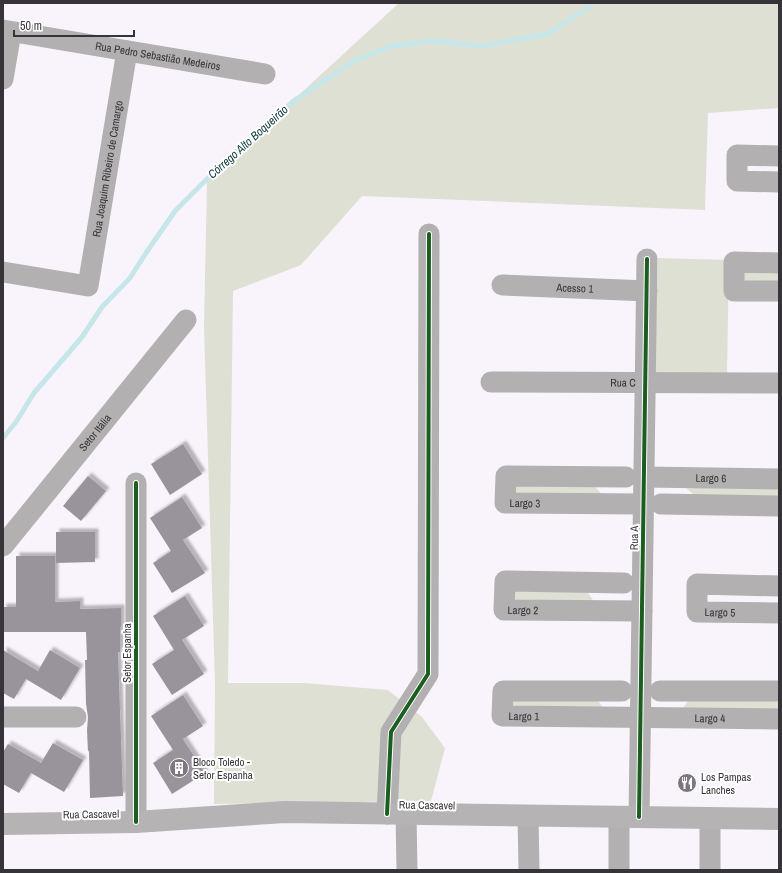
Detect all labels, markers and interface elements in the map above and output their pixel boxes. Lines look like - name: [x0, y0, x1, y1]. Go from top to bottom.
- scale bar: [14, 12, 134, 38]
- text: 50 m: [20, 18, 42, 34]
- street label: Rua Pedro Sebastião Medeiros: [94, 39, 222, 73]
- street label: Rua Joaquim Ribeiro de Camargo: [89, 99, 126, 238]
- water label: Córrego Alto Boqueirão: [204, 101, 292, 182]
- street label: Acesso 1: [555, 280, 594, 296]
- street label: Rua C: [610, 375, 636, 390]
- street label: Setor Itália: [76, 411, 114, 454]
- street label: Largo 6: [696, 471, 726, 485]
- street label: Largo 3: [510, 496, 540, 510]
- street label: Rua A: [627, 525, 641, 550]
- street label: Largo 2: [508, 603, 538, 617]
- street label: Largo 5: [705, 605, 735, 619]
- street label: Setor Espanha: [120, 623, 134, 683]
- street label: Largo 1: [509, 709, 539, 723]
- street label: Largo 4: [695, 711, 725, 725]
- place label: Bloco Toledo - Setor Espanha: [193, 755, 253, 782]
- building icon: Bloco Toledo - Setor Espanha: [168, 757, 190, 779]
- place label: Los Pampas Lanches: [701, 770, 752, 797]
- restaurant icon: Los Pampas Lanches: [676, 772, 698, 794]
- street label: Rua Cascavel: [399, 798, 455, 812]
- street label: Rua Cascavel: [63, 807, 119, 821]

